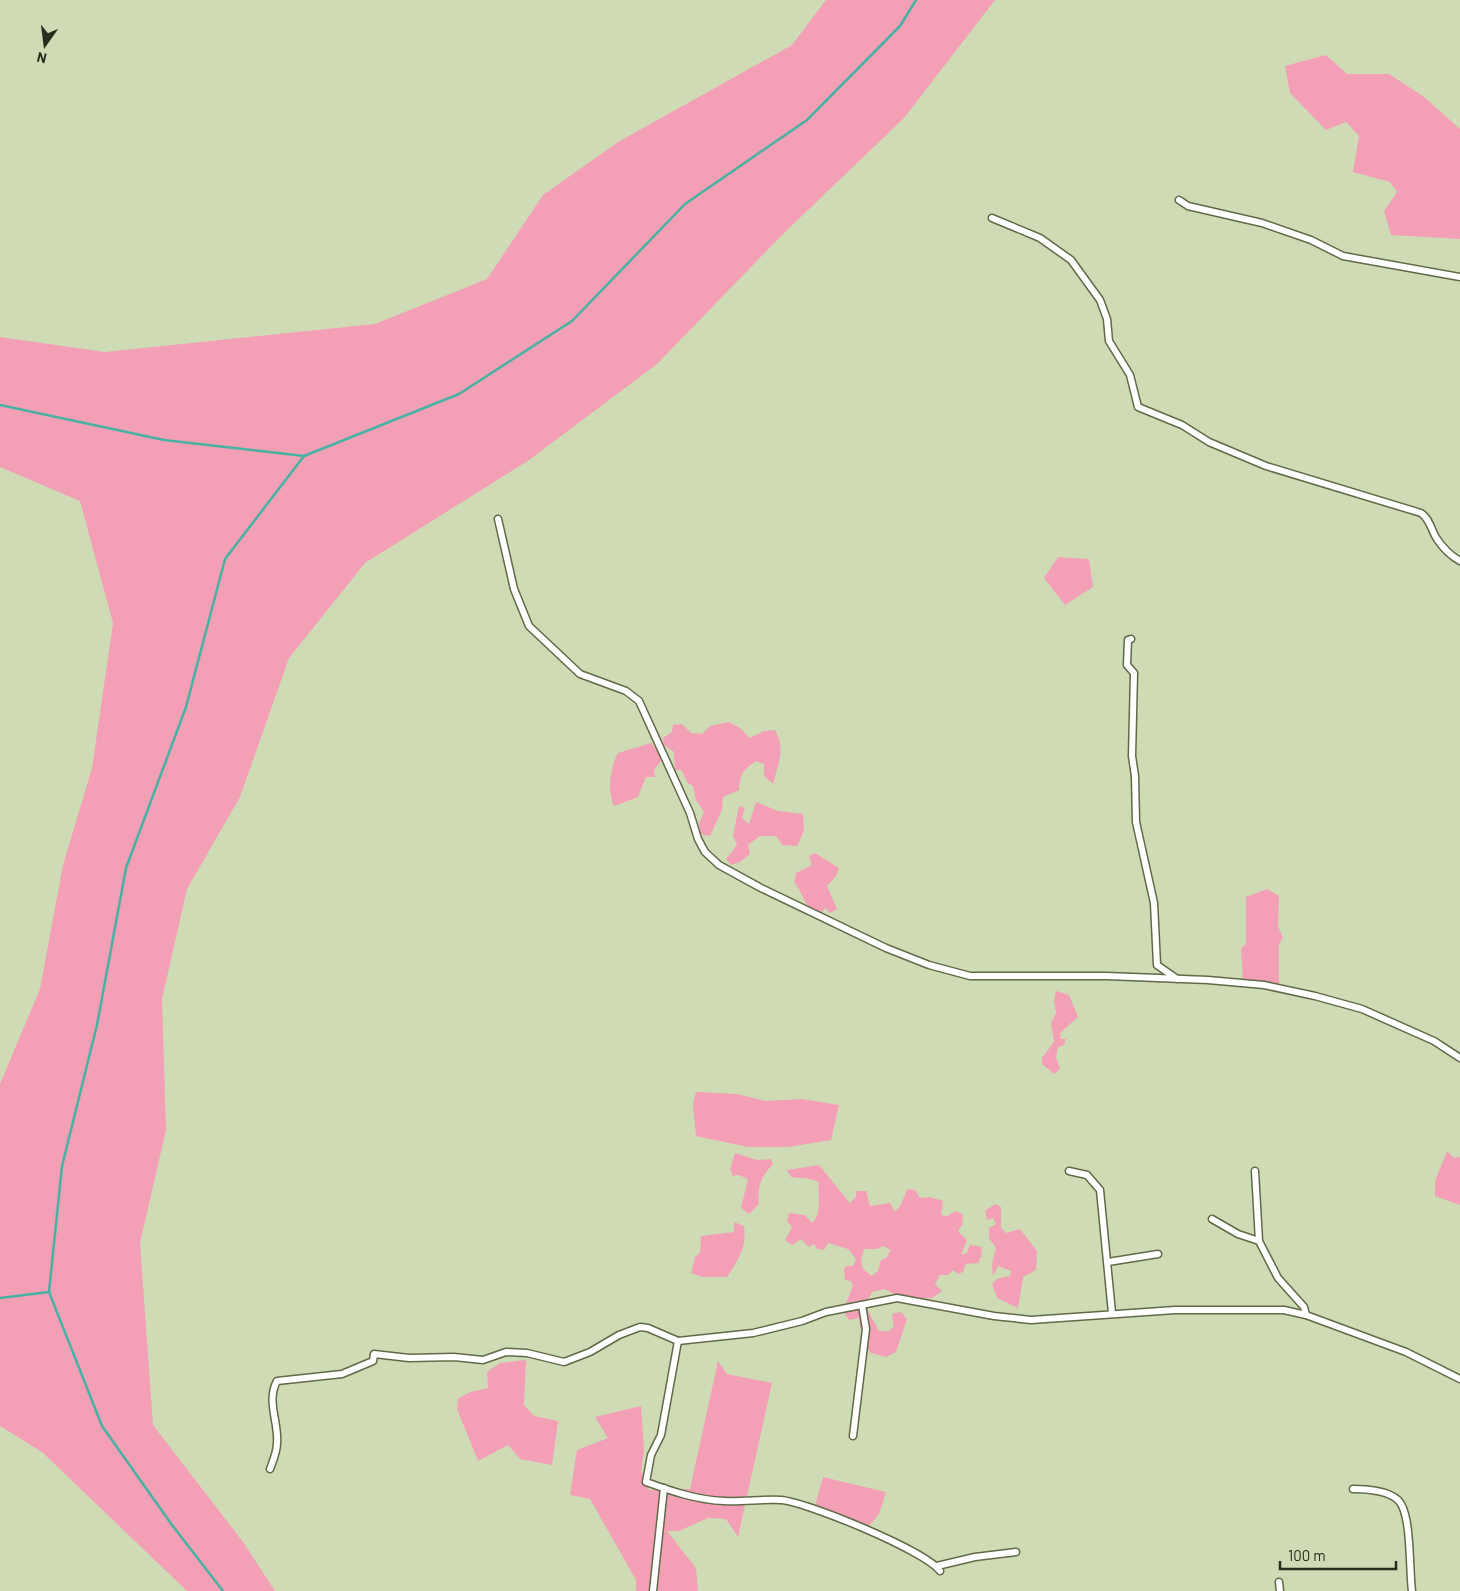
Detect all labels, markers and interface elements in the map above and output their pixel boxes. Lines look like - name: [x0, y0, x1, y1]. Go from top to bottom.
- north arrow: [20, 20, 70, 70]
- text: N: [35, 49, 48, 67]
- scale bar: [1280, 1538, 1396, 1570]
- text: 100 m: [1288, 1546, 1326, 1564]

